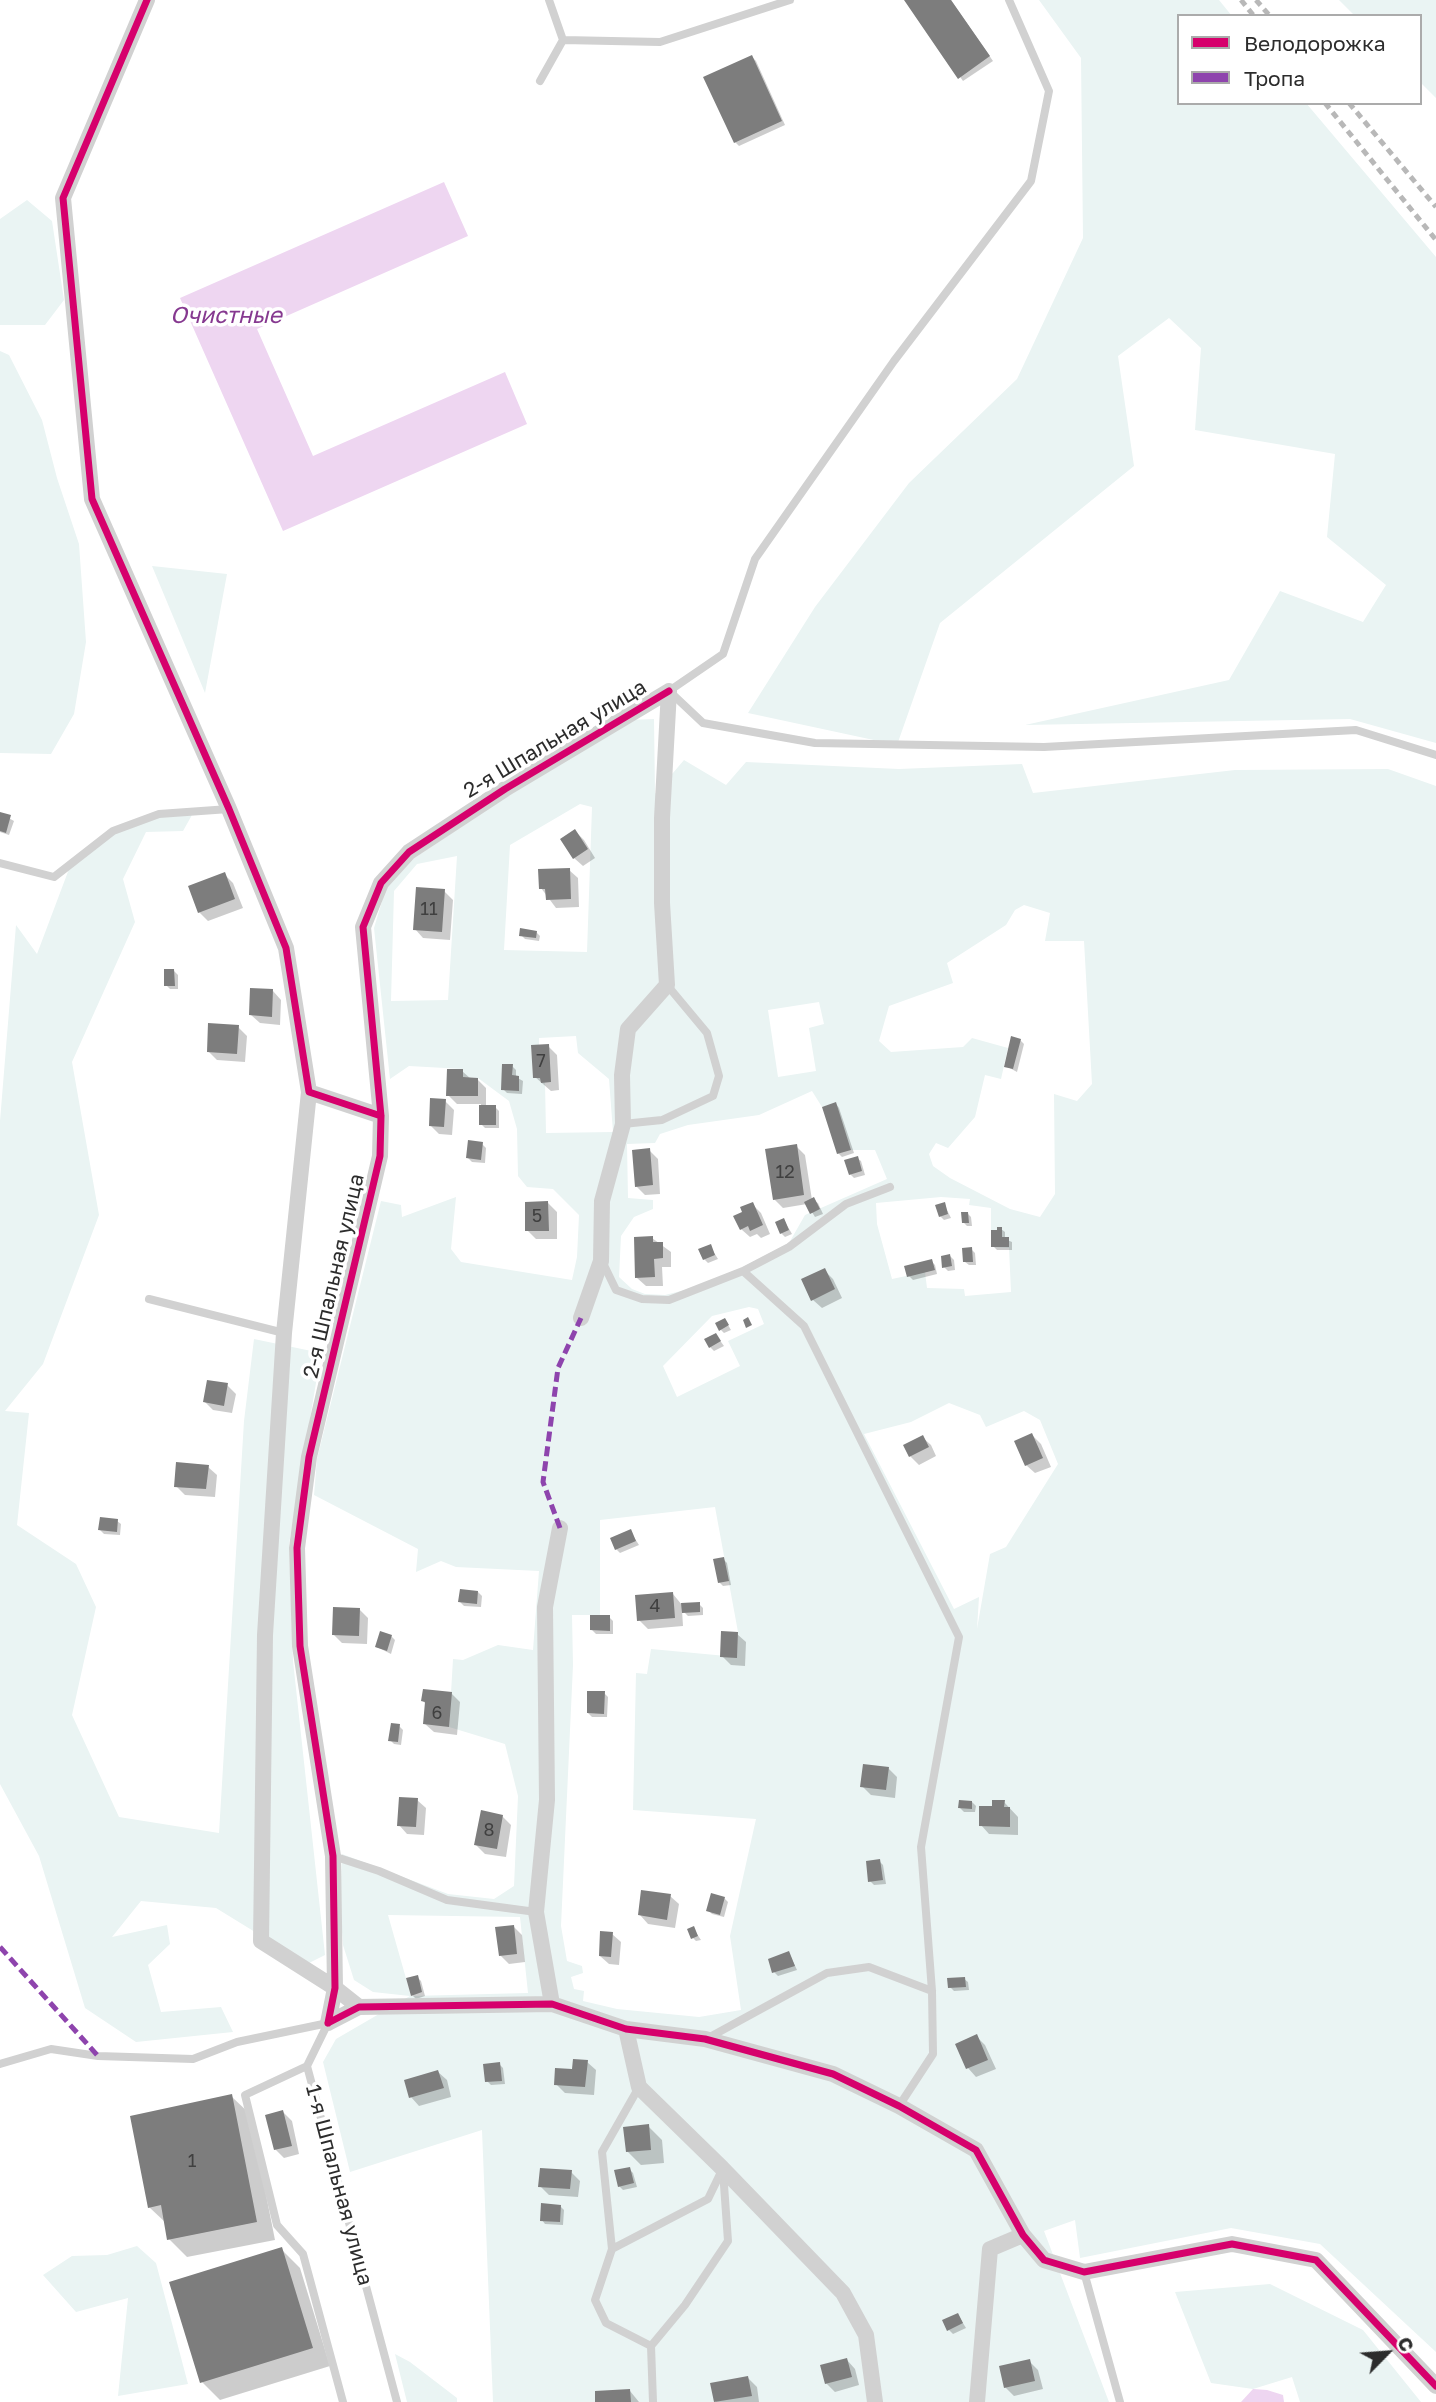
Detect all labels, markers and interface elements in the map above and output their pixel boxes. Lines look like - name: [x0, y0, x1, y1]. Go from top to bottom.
- legend: [1177, 14, 1422, 105]
- text: Велодорожка: [1244, 30, 1386, 56]
- text: Тропа: [1244, 65, 1305, 91]
- water label: Очистные: [170, 302, 282, 330]
- street label: 2-я Шпальная улица: [459, 674, 651, 804]
- house number: 11: [420, 898, 438, 920]
- house number: 7: [536, 1050, 546, 1072]
- house number: 12: [775, 1161, 795, 1183]
- street label: 2-я Шпальная улица: [298, 1171, 370, 1381]
- house number: 5: [532, 1205, 542, 1227]
- house number: 4: [650, 1595, 660, 1617]
- house number: 6: [432, 1702, 442, 1724]
- house number: 8: [484, 1819, 494, 1841]
- street label: 1-я Шпальная улица: [300, 2082, 378, 2288]
- house number: 1: [188, 2150, 196, 2172]
- north arrow: [1352, 2318, 1422, 2388]
- text: С: [1393, 2333, 1420, 2355]

